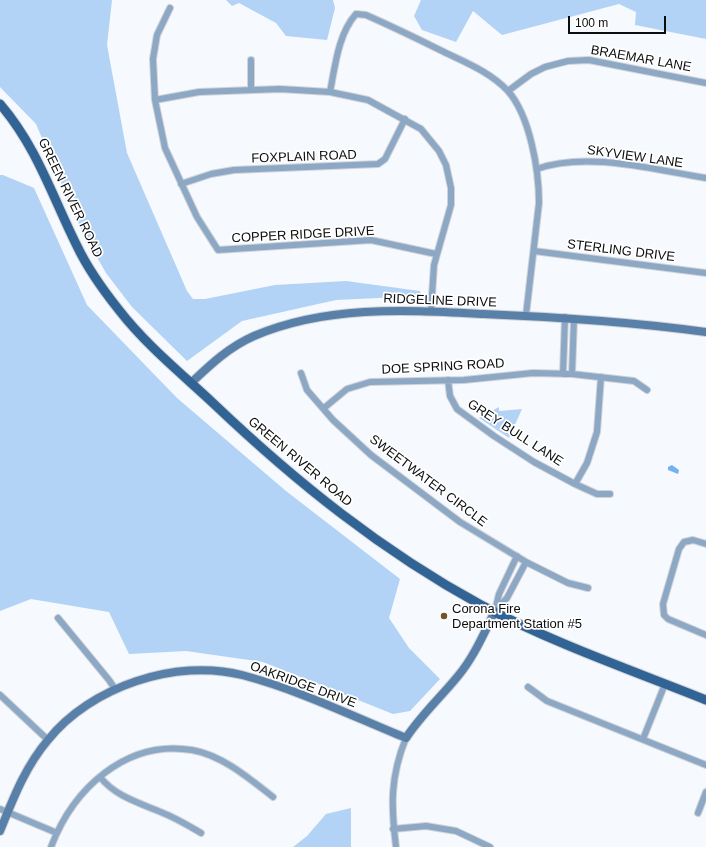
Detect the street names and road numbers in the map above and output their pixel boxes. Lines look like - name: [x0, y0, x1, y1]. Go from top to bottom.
- street label: BRAEMAR LANE: [589, 42, 693, 76]
- street label: GREEN RIVER ROAD: [34, 136, 106, 260]
- street label: SKYVIEW LANE: [586, 143, 684, 171]
- street label: FOXPLAIN ROAD: [251, 147, 357, 167]
- street label: COPPER RIDGE DRIVE: [231, 223, 375, 247]
- street label: STERLING DRIVE: [566, 237, 676, 265]
- street label: RIDGELINE DRIVE: [383, 291, 497, 311]
- street label: DOE SPRING ROAD: [381, 356, 505, 378]
- street label: GREY BULL LANE: [464, 396, 566, 470]
- street label: GREEN RIVER ROAD: [245, 414, 355, 510]
- street label: SWEETWATER CIRCLE: [366, 432, 490, 530]
- street label: OAKRIDGE DRIVE: [248, 659, 358, 711]

